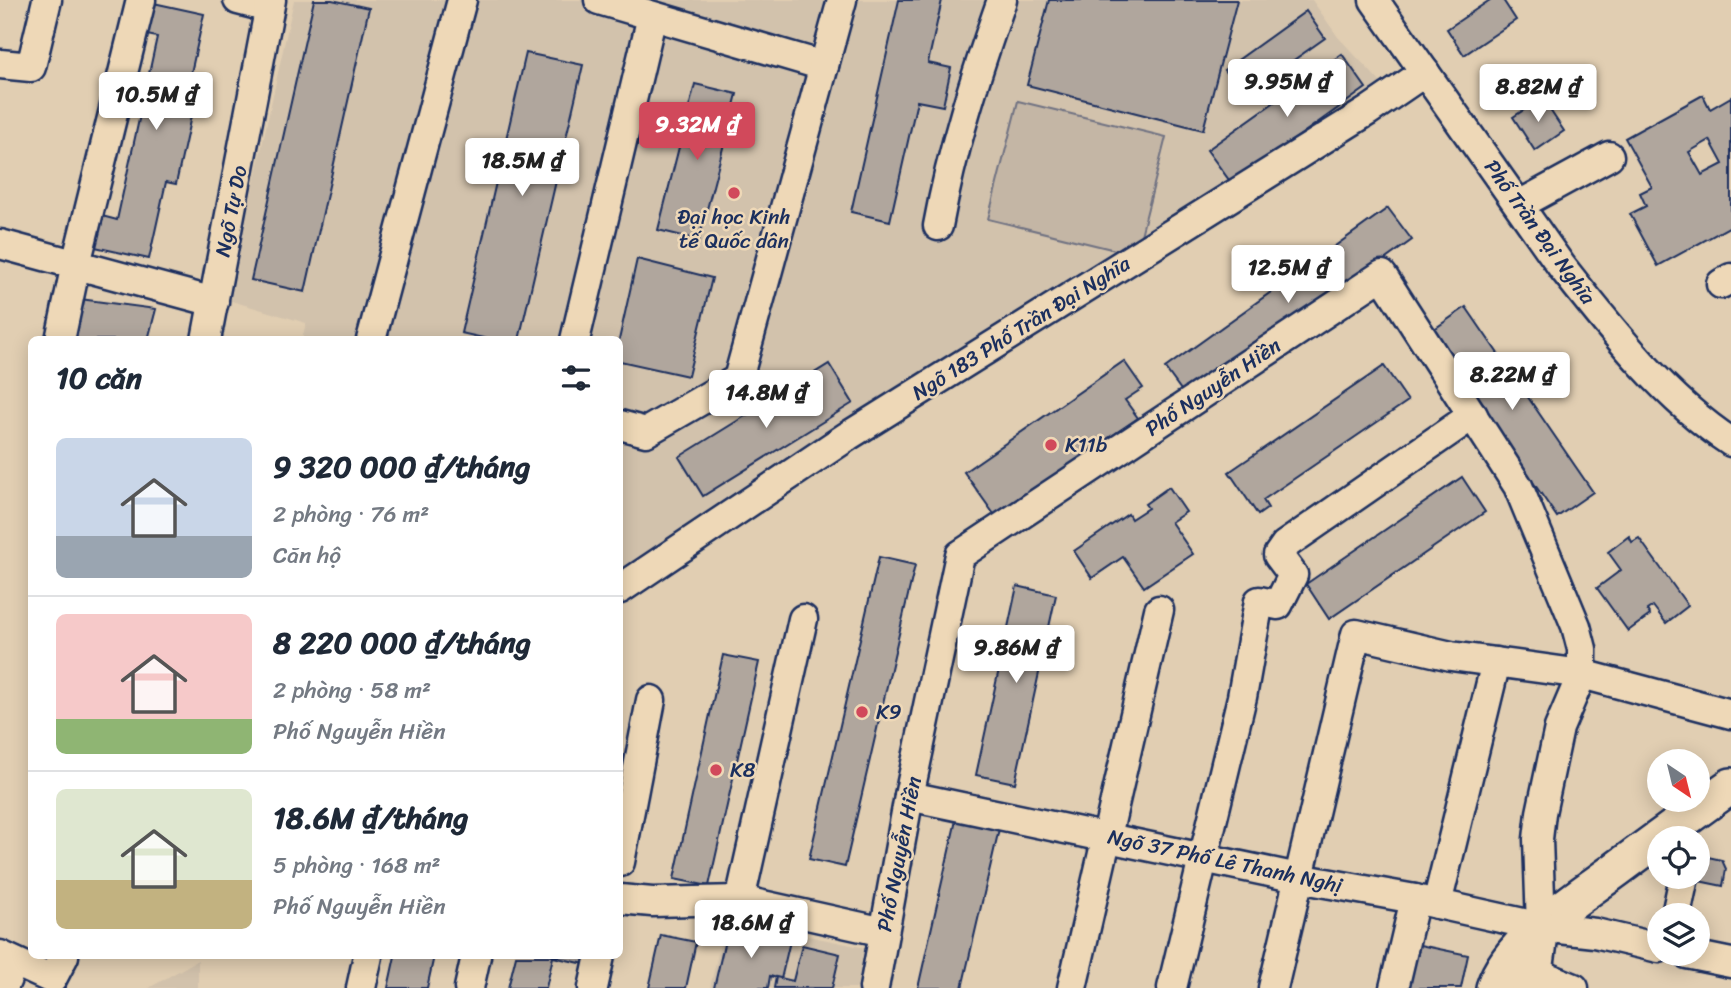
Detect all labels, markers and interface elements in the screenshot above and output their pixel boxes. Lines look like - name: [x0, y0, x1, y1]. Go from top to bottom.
- pin: 9.95M ₫: [1222, 60, 1352, 119]
- text: 9.95M ₫: [1244, 61, 1330, 102]
- pin: 8.82M ₫: [1473, 64, 1603, 124]
- text: 8.82M ₫: [1496, 66, 1580, 107]
- pin: 10.5M ₫: [91, 72, 221, 132]
- text: 10.5M ₫: [115, 74, 197, 115]
- pin: 9.32M ₫: [632, 102, 762, 162]
- text: 9.32M ₫: [655, 104, 739, 145]
- pin: 18.5M ₫: [457, 138, 587, 198]
- text: 18.5M ₫: [481, 140, 563, 181]
- street label: Phố Trần Đại Nghĩa: [1474, 151, 1606, 313]
- street label: Ngõ Tự Do: [204, 162, 259, 260]
- marker: Đại học Kinh tế Quốc dân: [726, 185, 742, 201]
- place label: Đại học Kinh tế Quốc dân: [678, 198, 790, 260]
- street label: Ngõ 183 Phố Trần Đại Nghĩa: [904, 245, 1138, 411]
- pin: 12.5M ₫: [1223, 246, 1353, 305]
- text: 12.5M ₫: [1247, 247, 1329, 288]
- street label: Phố Nguyễn Hiền: [1137, 327, 1289, 447]
- text: 10 căn: [56, 351, 142, 405]
- pin: 8.22M ₫: [1447, 352, 1577, 412]
- text: 8.22M ₫: [1470, 354, 1554, 395]
- icon: filters: [557, 359, 595, 397]
- pin: 14.8M ₫: [701, 370, 831, 430]
- text: 14.8M ₫: [725, 372, 807, 413]
- place label: K11b: [1065, 426, 1108, 464]
- marker: K11b: [1043, 437, 1059, 453]
- text: 9 320 000 ₫/tháng: [273, 440, 530, 494]
- icon: home: [112, 466, 196, 550]
- text: 2 phòng · 76 m²: [273, 494, 429, 535]
- text: Căn hộ: [273, 535, 341, 576]
- text: 8 220 000 ₫/tháng: [273, 616, 531, 670]
- pin: 9.86M ₫: [951, 626, 1081, 685]
- text: 9.86M ₫: [974, 627, 1058, 668]
- icon: home: [112, 642, 196, 726]
- text: 2 phòng · 58 m²: [273, 670, 431, 711]
- place label: K9: [876, 693, 902, 731]
- marker: K9: [854, 704, 870, 720]
- text: Phố Nguyễn Hiền: [273, 711, 446, 752]
- north arrow: [1647, 749, 1710, 812]
- map controls: [1647, 749, 1710, 966]
- place label: K8: [730, 751, 756, 789]
- marker: K8: [708, 762, 724, 778]
- street label: Phố Nguyễn Hiền: [865, 773, 933, 935]
- text: 18.6M ₫/tháng: [273, 791, 468, 845]
- icon: home: [112, 817, 196, 901]
- street label: Ngõ 37 Phố Lê Thanh Nghị: [1104, 818, 1347, 905]
- button: locate: [1647, 826, 1710, 889]
- text: 5 phòng · 168 m²: [273, 845, 441, 886]
- text: Phố Nguyễn Hiền: [273, 886, 446, 927]
- pin: 18.6M ₫: [686, 900, 816, 960]
- text: 18.6M ₫: [711, 902, 791, 943]
- button: layers: [1647, 903, 1710, 966]

